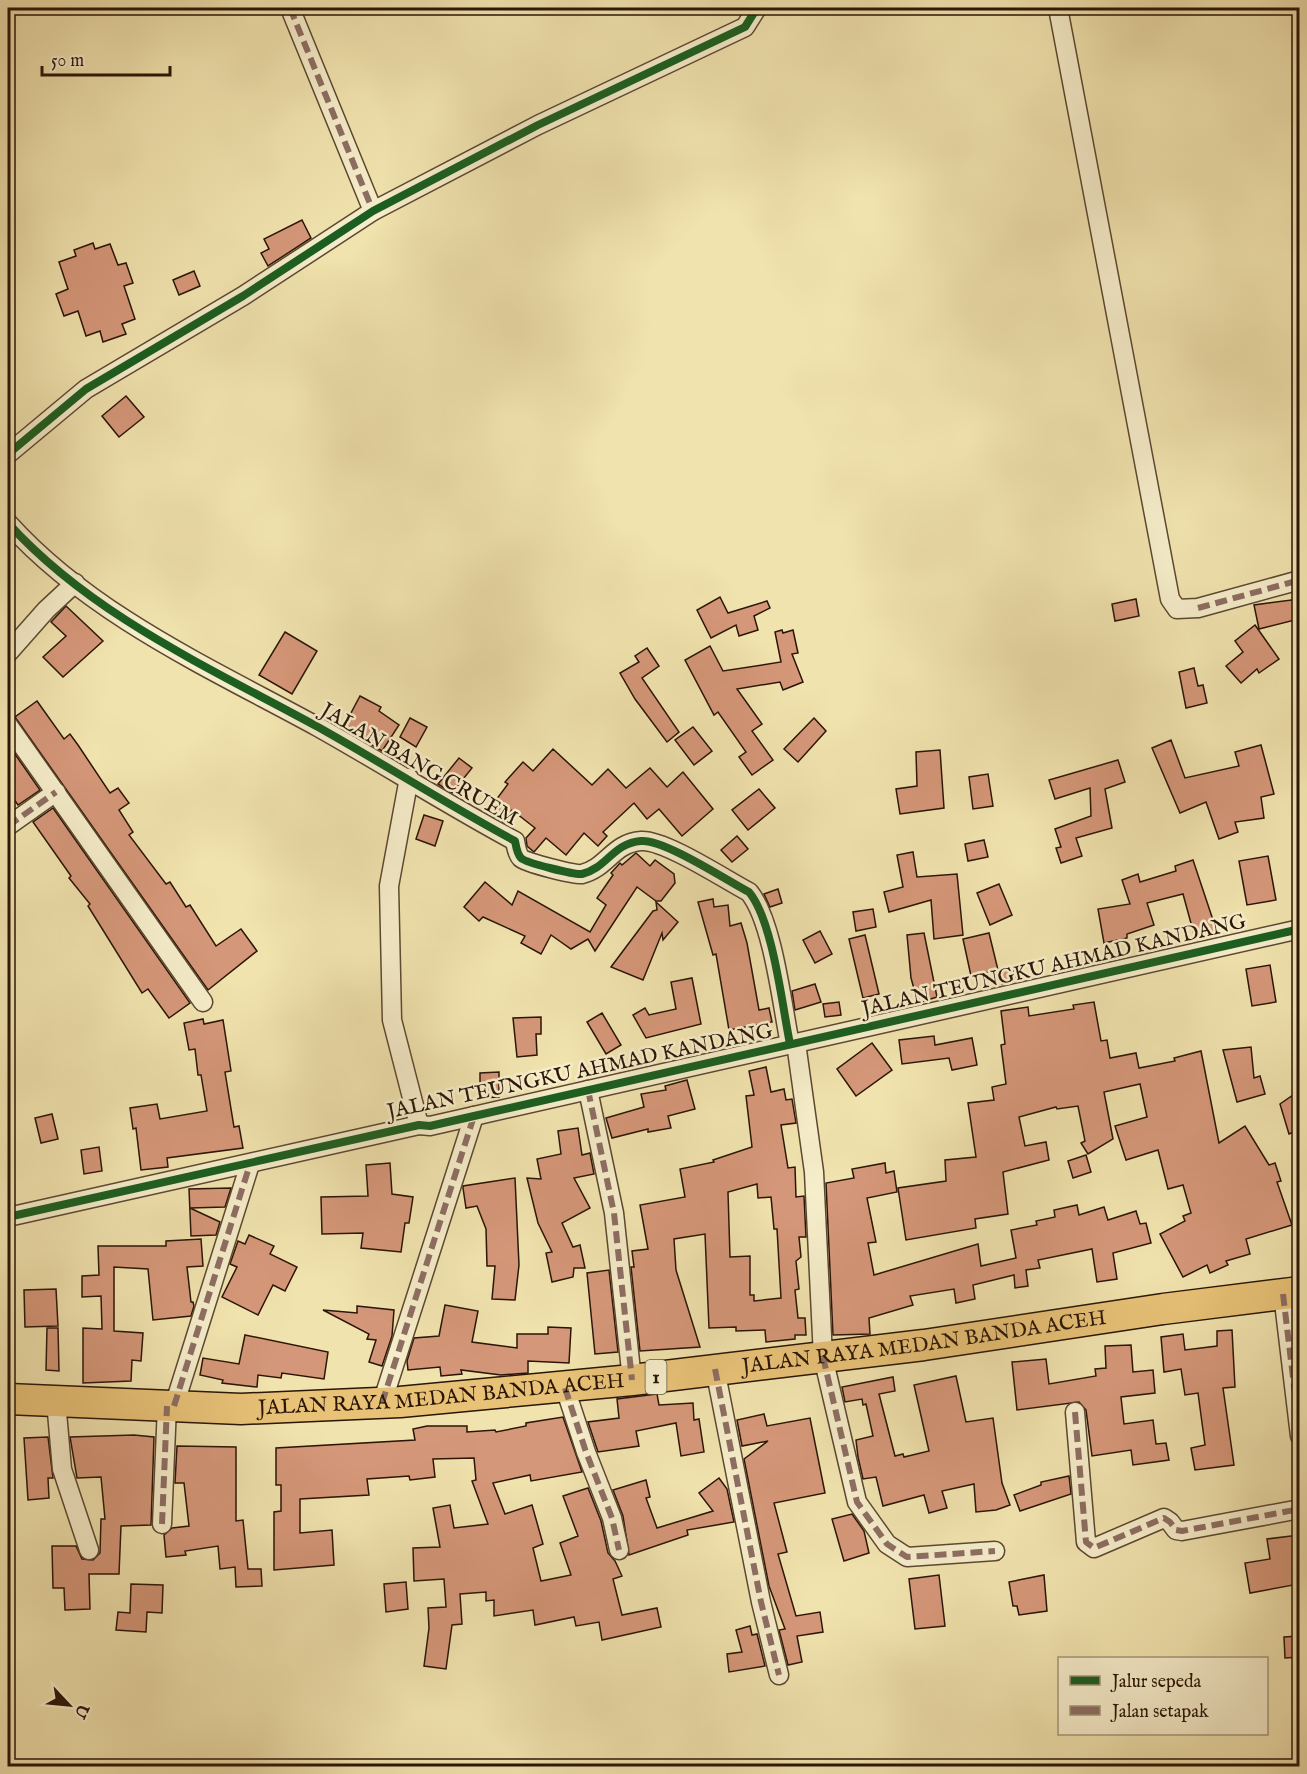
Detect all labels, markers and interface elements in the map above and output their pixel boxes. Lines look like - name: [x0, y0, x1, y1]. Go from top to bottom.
- scale bar: [42, 39, 170, 77]
- text: 50 m: [51, 50, 84, 73]
- street label: JALAN BANG CRUEM: [314, 696, 523, 833]
- street label: JALAN TEUNGKU AHMAD KANDANG: [857, 909, 1249, 1024]
- street label: JALAN TEUNGKU AHMAD KANDANG: [383, 1018, 776, 1127]
- street label: JALAN RAYA MEDAN BANDA ACEH: [739, 1304, 1108, 1380]
- road number: 1: [646, 1360, 666, 1394]
- street label: JALAN RAYA MEDAN BANDA ACEH: [255, 1367, 626, 1422]
- legend: [1058, 1657, 1268, 1735]
- text: Jalur sepeda: [1110, 1671, 1202, 1694]
- north arrow: [39, 1675, 99, 1735]
- text: U: [69, 1699, 93, 1722]
- text: Jalan setapak: [1110, 1701, 1209, 1724]

